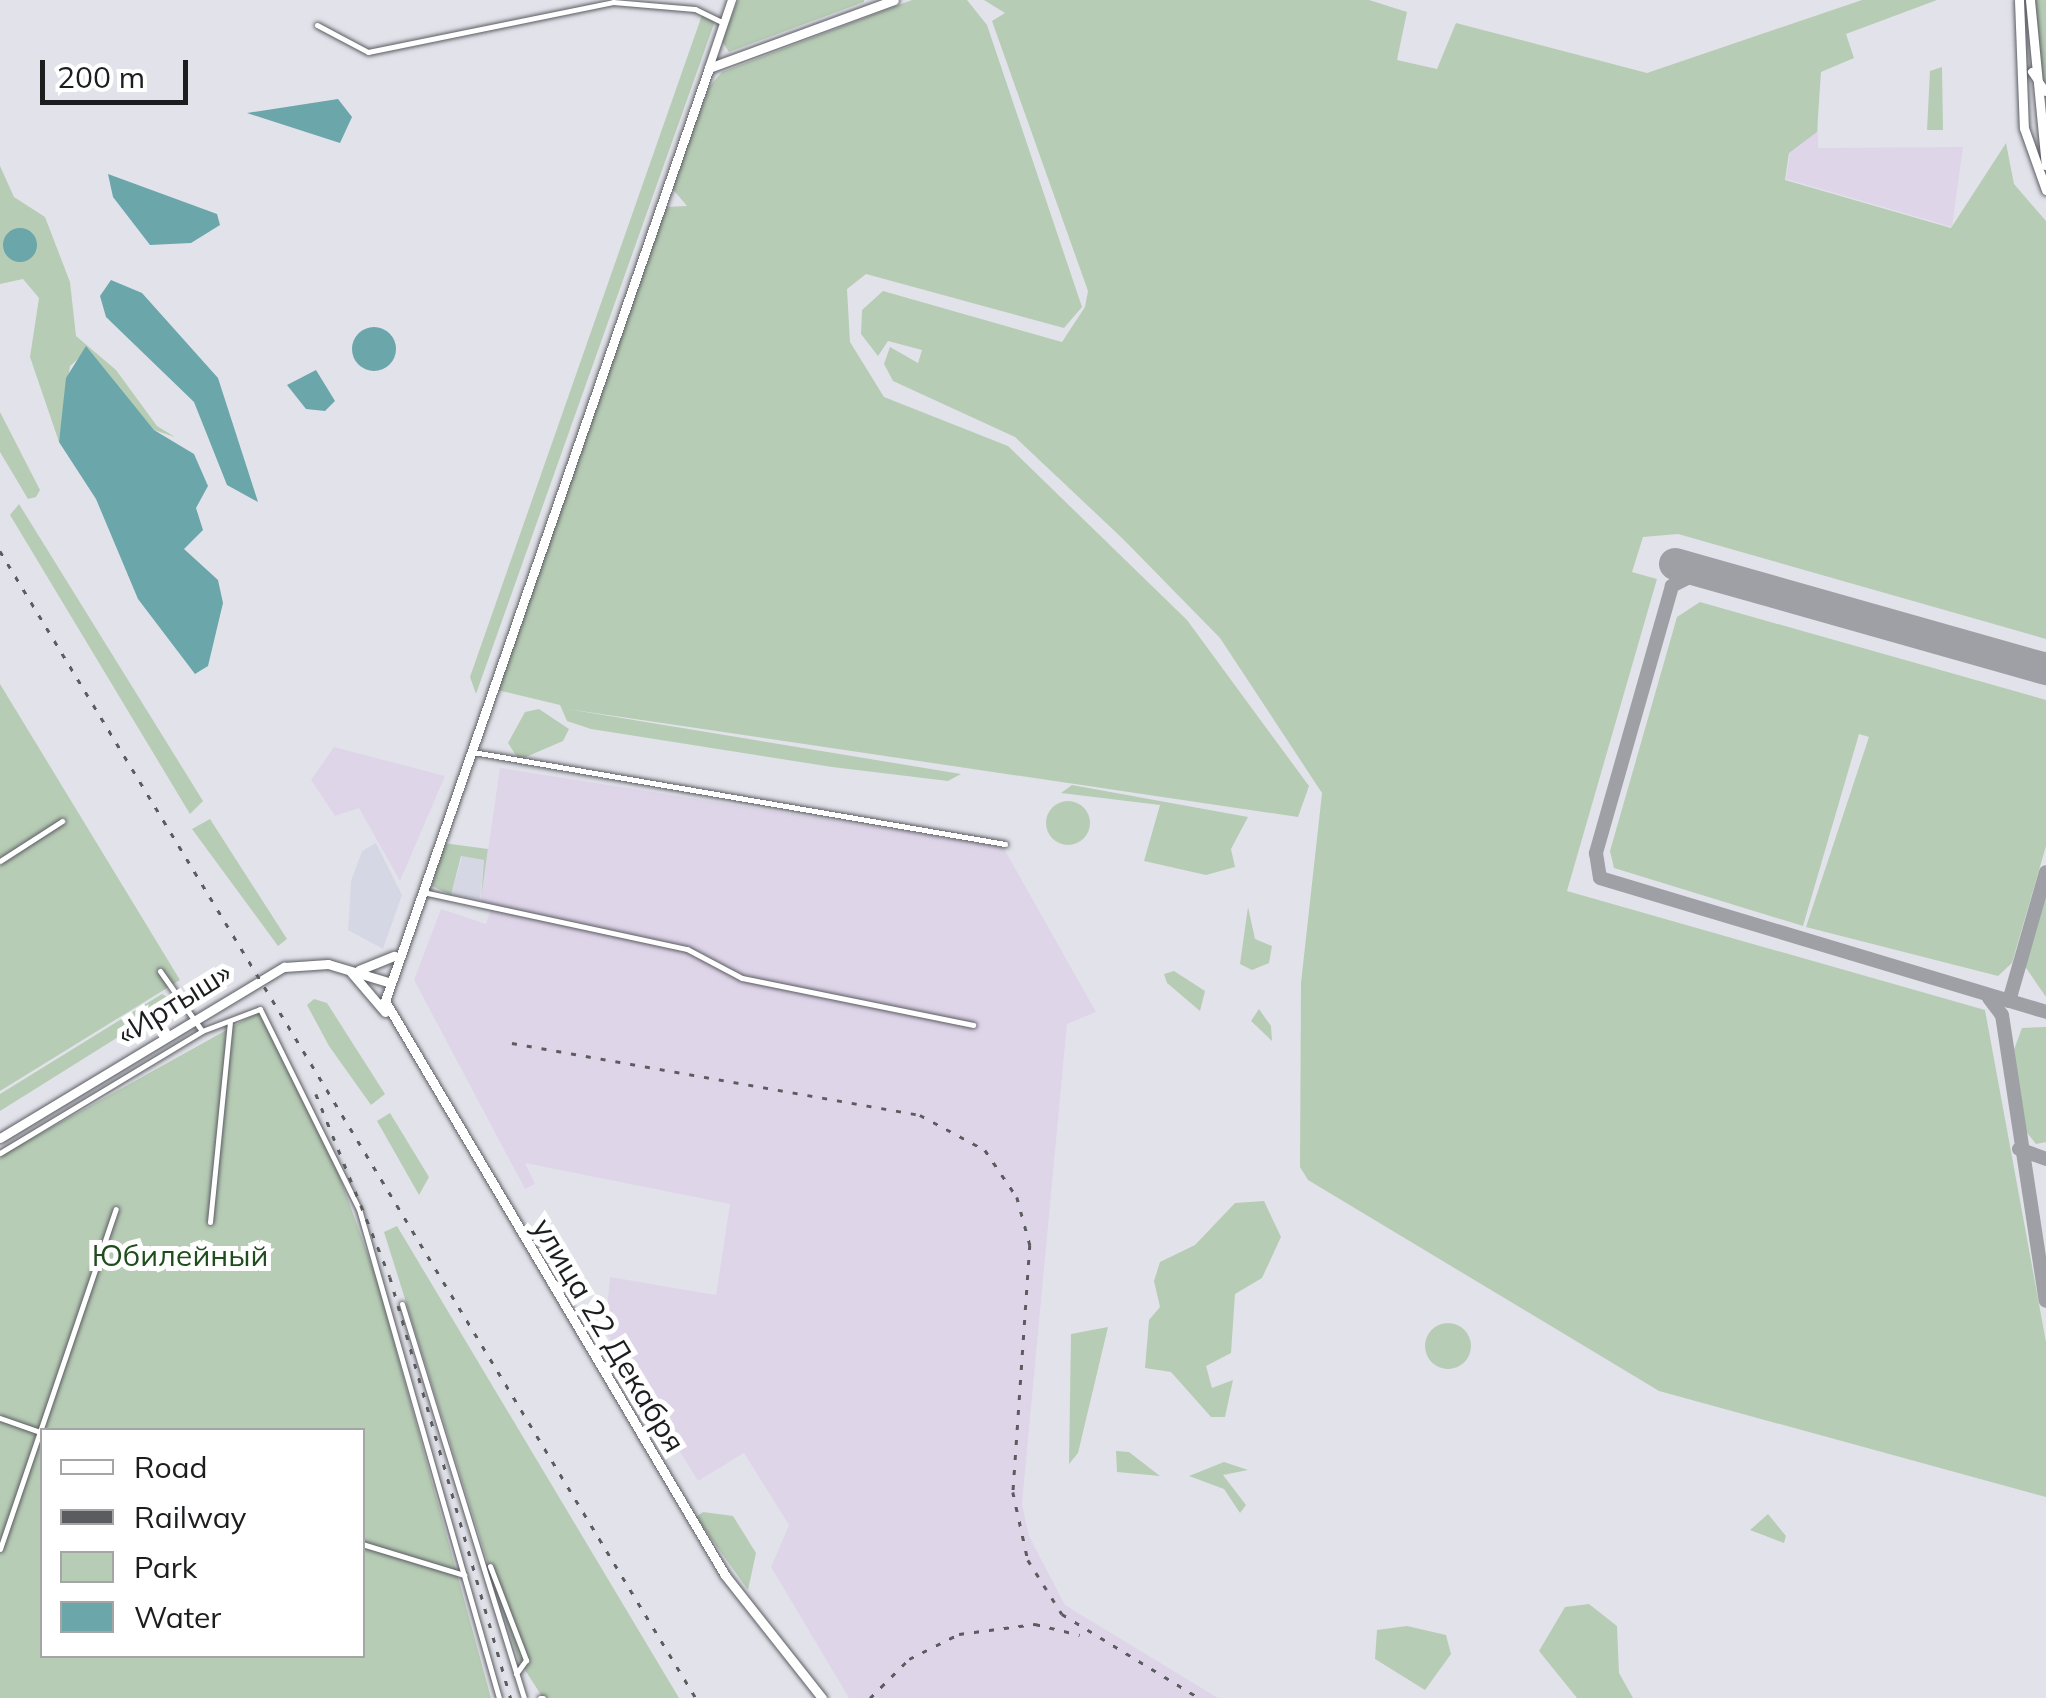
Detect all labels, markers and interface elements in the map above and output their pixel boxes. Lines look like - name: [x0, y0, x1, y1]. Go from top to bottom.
- scale bar: [45, 40, 192, 102]
- text: 200 m: [57, 58, 145, 96]
- street label: «Иртыш»: [110, 954, 238, 1052]
- street label: улица 22 Декабря: [525, 1212, 693, 1458]
- park label: Юбилейный: [92, 1237, 268, 1273]
- legend: [40, 1428, 365, 1658]
- text: Road: [134, 1448, 208, 1486]
- text: Railway: [134, 1498, 247, 1536]
- text: Park: [134, 1548, 197, 1586]
- text: Water: [134, 1598, 221, 1636]

